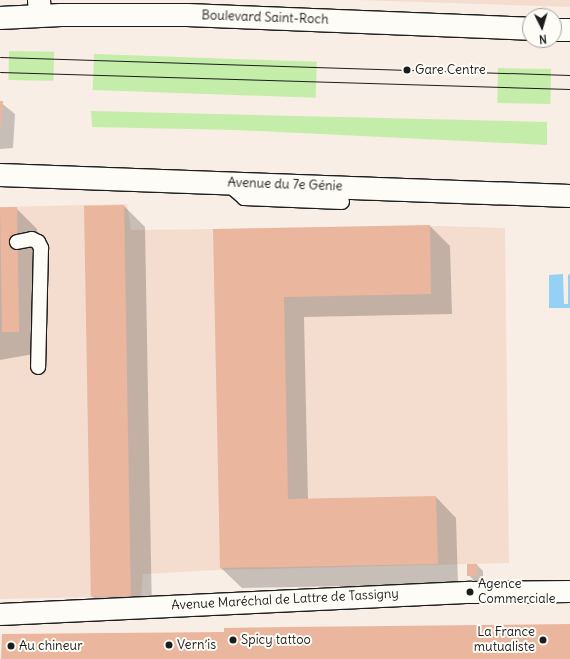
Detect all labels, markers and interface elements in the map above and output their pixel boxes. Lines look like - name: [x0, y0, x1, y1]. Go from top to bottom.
- street label: Boulevard Saint-Roch: [201, 8, 329, 28]
- north arrow: [522, 8, 562, 48]
- text: N: [539, 32, 547, 46]
- place label: Gare Centre: [415, 62, 486, 78]
- marker: Gare Centre: [402, 65, 412, 75]
- street label: Avenue du 7e Génie: [227, 175, 343, 195]
- place label: Agence Commerciale: [478, 577, 556, 608]
- street label: Avenue Maréchal de Lattre de Tassigny: [171, 586, 399, 614]
- marker: Agence Commerciale: [465, 587, 475, 597]
- place label: La France mutualiste: [474, 625, 535, 656]
- place label: Spicy tattoo: [241, 632, 311, 648]
- marker: Spicy tattoo: [228, 635, 238, 645]
- marker: La France mutualiste: [538, 635, 548, 645]
- place label: Vern’is: [177, 637, 216, 653]
- place label: Au chineur: [19, 638, 82, 654]
- marker: Vern’is: [164, 640, 174, 650]
- marker: Au chineur: [6, 641, 16, 651]

